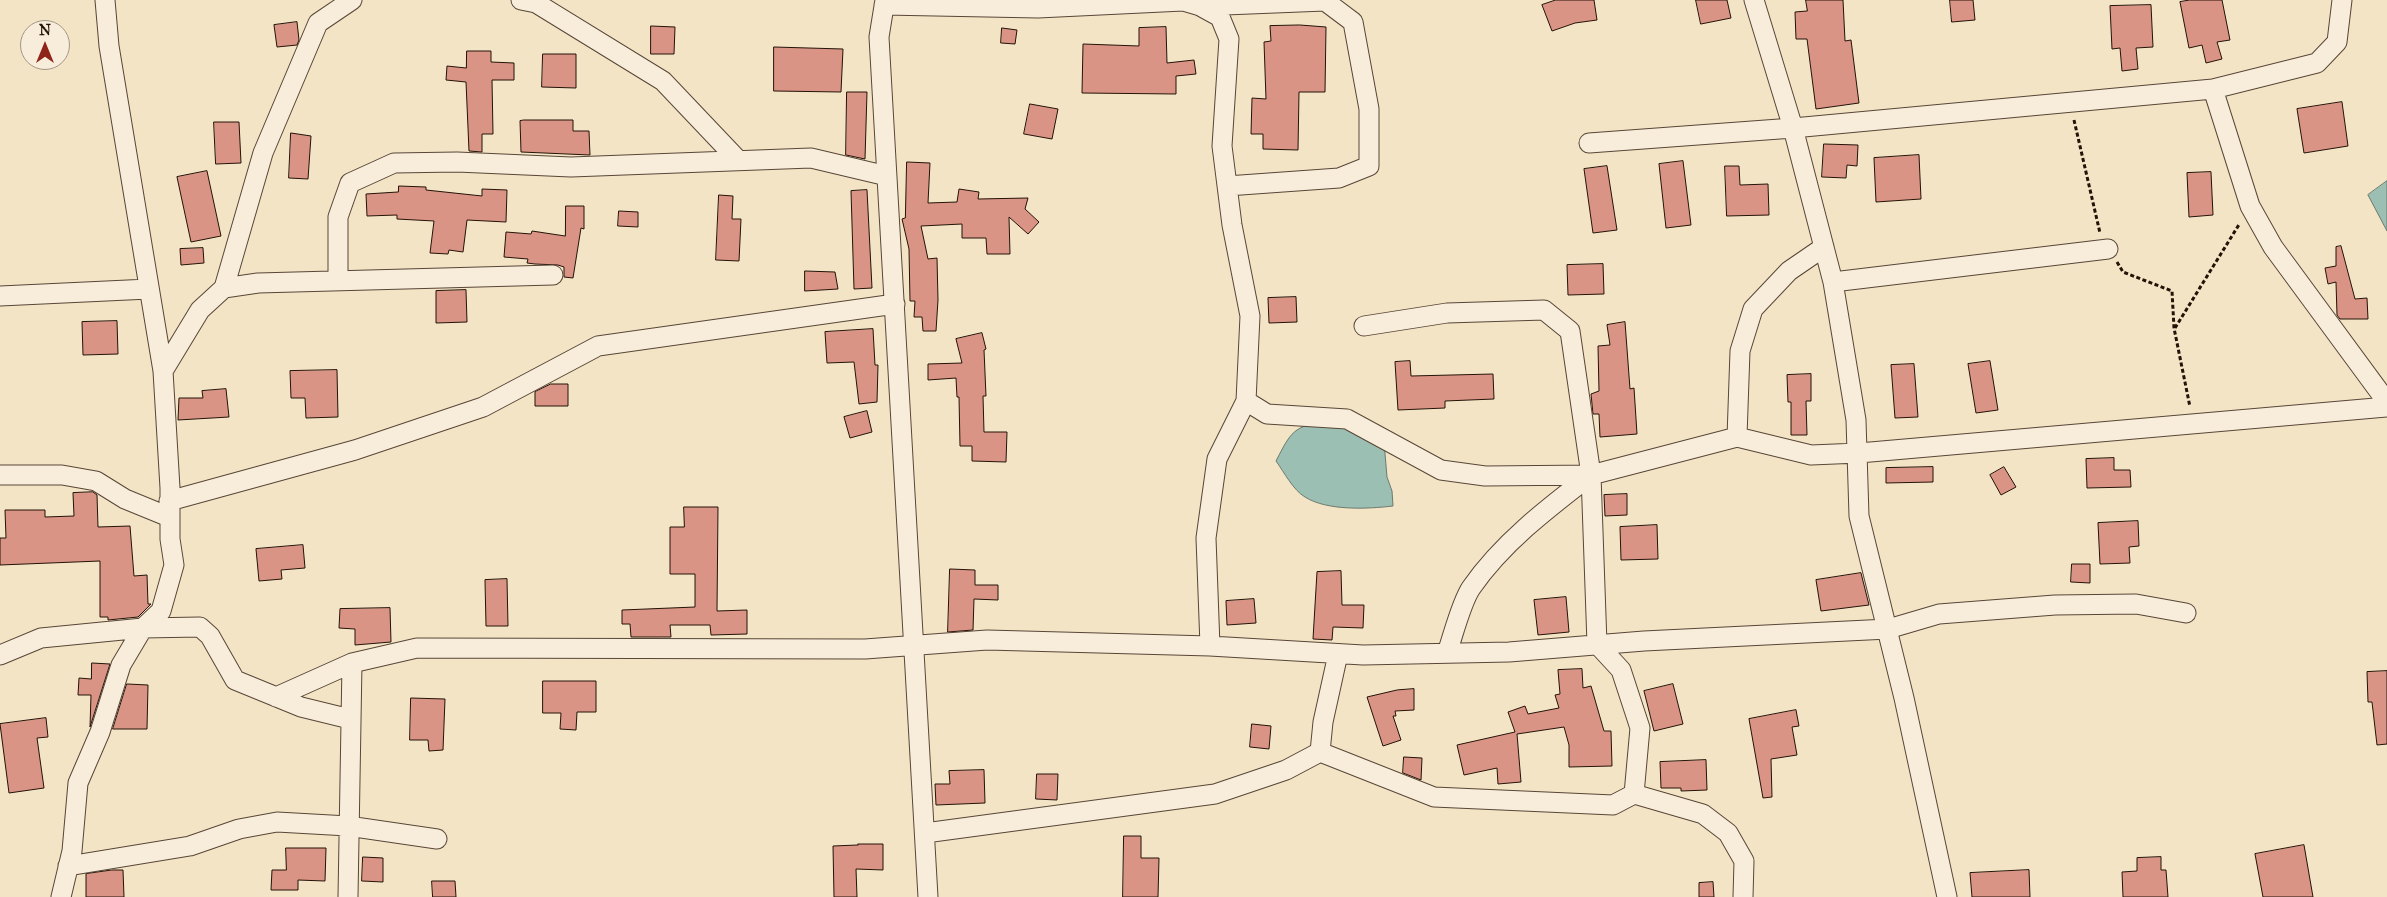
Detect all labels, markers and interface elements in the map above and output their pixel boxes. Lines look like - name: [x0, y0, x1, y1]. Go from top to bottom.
- north arrow: [20, 20, 70, 70]
- text: N: [39, 22, 51, 39]

